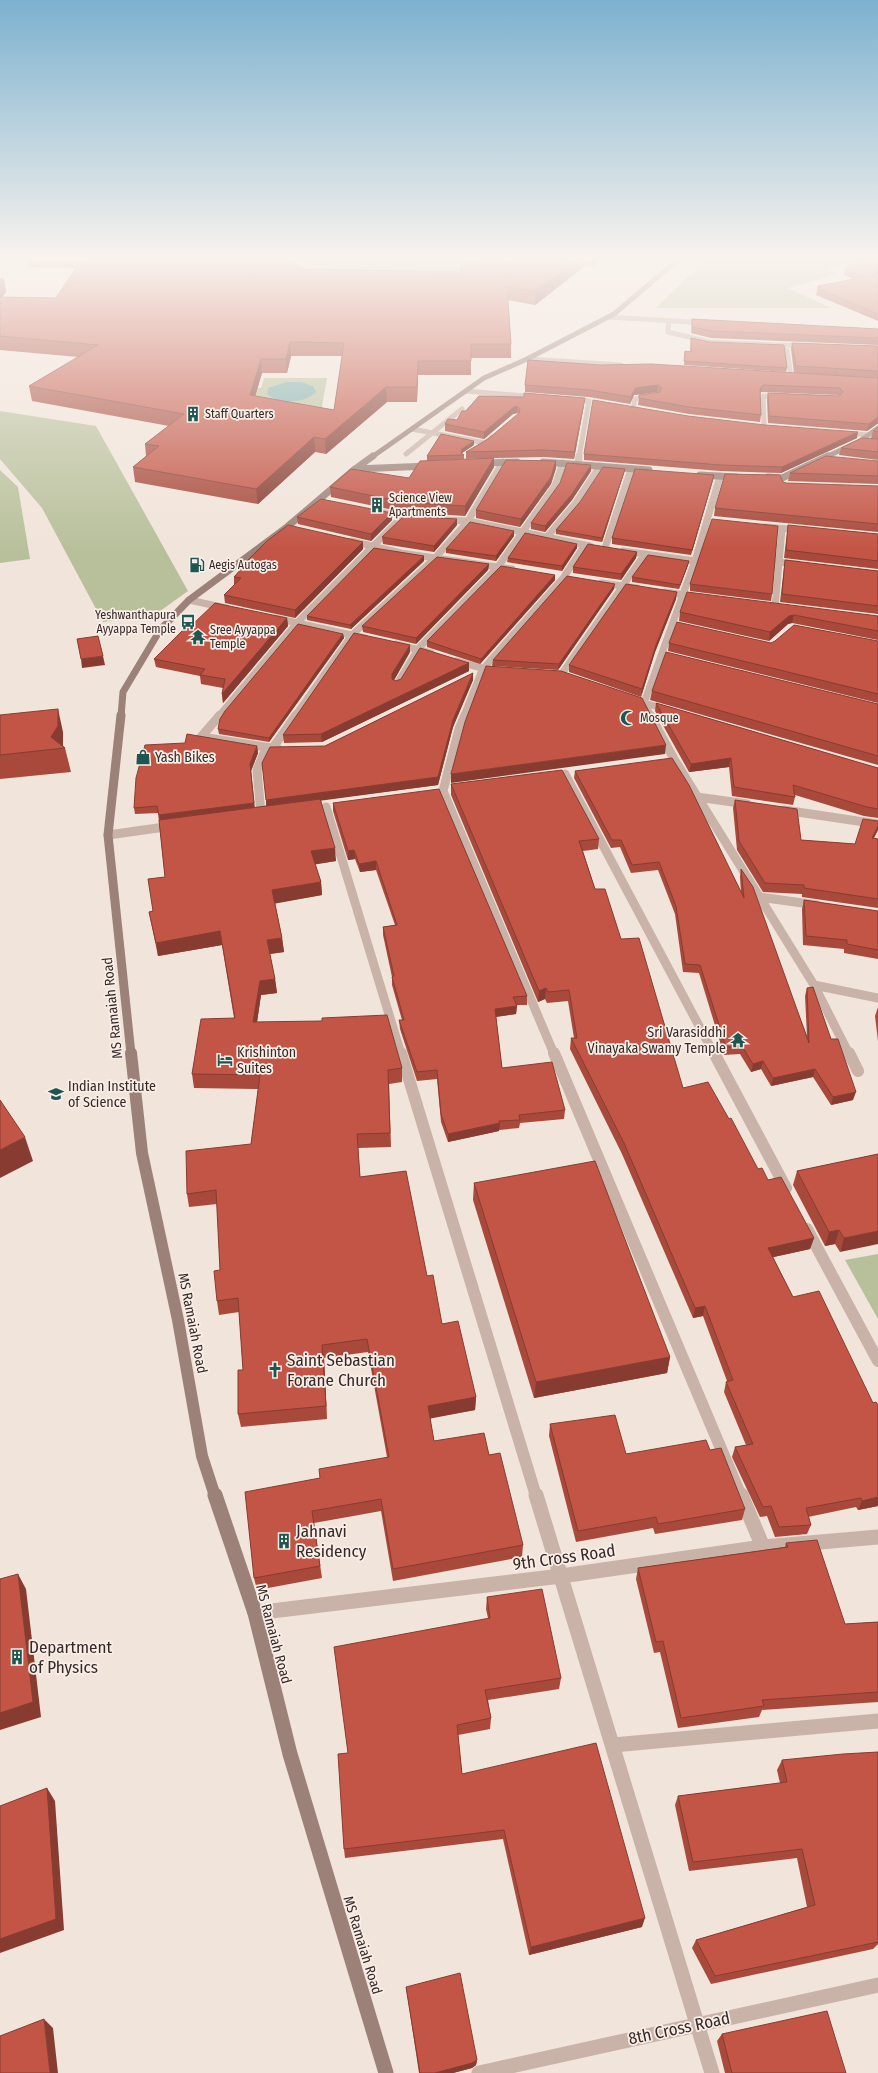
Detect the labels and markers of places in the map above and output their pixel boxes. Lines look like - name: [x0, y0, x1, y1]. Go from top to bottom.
- building icon: Staff Quarters: [184, 405, 202, 423]
- place label: Staff Quarters: [205, 407, 274, 421]
- place label: Science View Apartments: [389, 491, 452, 519]
- building icon: Science View Apartments: [368, 496, 386, 514]
- fuel station icon: Aegis Autogas: [188, 556, 206, 574]
- place label: Aegis Autogas: [209, 558, 277, 572]
- place label: Yeshwanthapura Ayyappa Temple: [95, 608, 176, 636]
- bus stop icon: Yeshwanthapura Ayyappa Temple: [179, 613, 197, 631]
- place label: Sree Ayyappa Temple: [210, 623, 276, 651]
- temple icon: Sree Ayyappa Temple: [189, 628, 207, 646]
- mosque icon: Mosque: [619, 709, 637, 727]
- place label: Mosque: [640, 711, 679, 725]
- shop icon: Yash Bikes: [134, 748, 152, 766]
- place label: Yash Bikes: [155, 749, 215, 766]
- place label: Sri Varasiddhi Vinayaka Swamy Temple: [588, 1024, 726, 1057]
- temple icon: Sri Varasiddhi Vinayaka Swamy Temple: [729, 1031, 747, 1049]
- place label: Krishinton Suites: [237, 1044, 296, 1077]
- hotel icon: Krishinton Suites: [216, 1051, 234, 1069]
- place label: Indian Institute of Science: [68, 1078, 156, 1111]
- school or university icon: Indian Institute of Science: [47, 1085, 65, 1103]
- place label: Saint Sebastian Forane Church: [287, 1350, 395, 1391]
- church icon: Saint Sebastian Forane Church: [266, 1361, 284, 1379]
- place label: Jahnavi Residency: [296, 1521, 367, 1562]
- building icon: Jahnavi Residency: [275, 1532, 293, 1550]
- place label: Department of Physics: [29, 1637, 112, 1678]
- building icon: Department of Physics: [8, 1648, 26, 1666]

